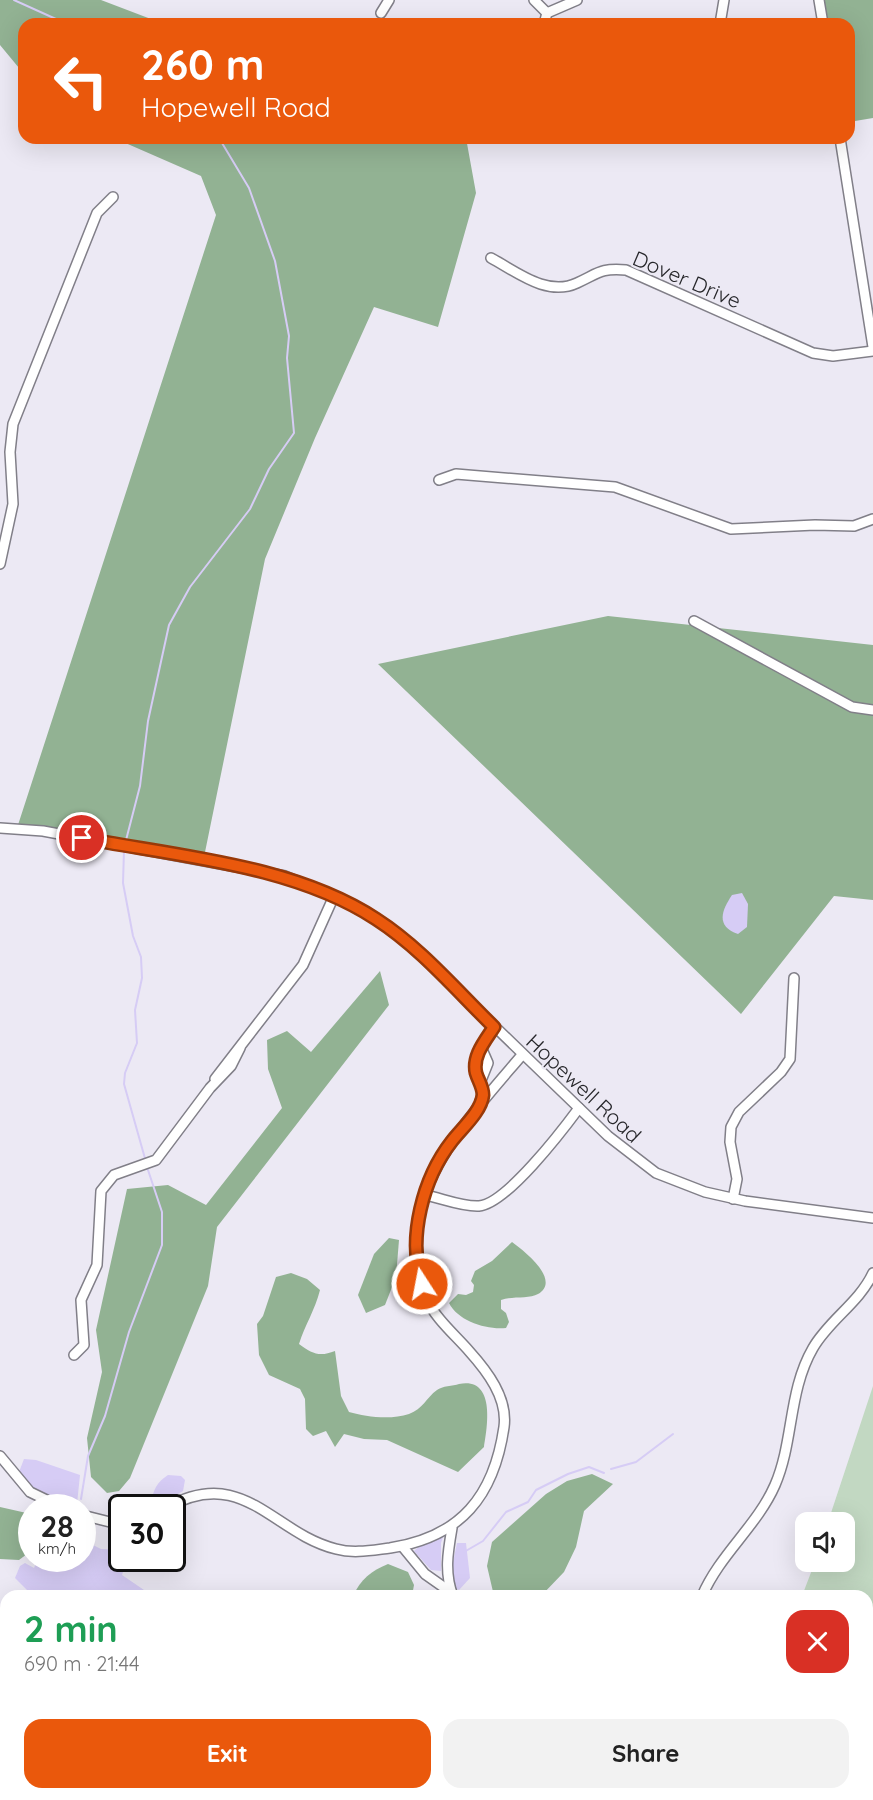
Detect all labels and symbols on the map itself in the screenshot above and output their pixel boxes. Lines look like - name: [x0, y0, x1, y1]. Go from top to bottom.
- street label: Dover Drive: [629, 245, 745, 313]
- pin: [56, 812, 107, 863]
- street label: Hopewell Road: [521, 1028, 647, 1148]
- position arrow: [390, 1252, 454, 1316]
- speed limit sign: 30: [108, 1494, 186, 1572]

